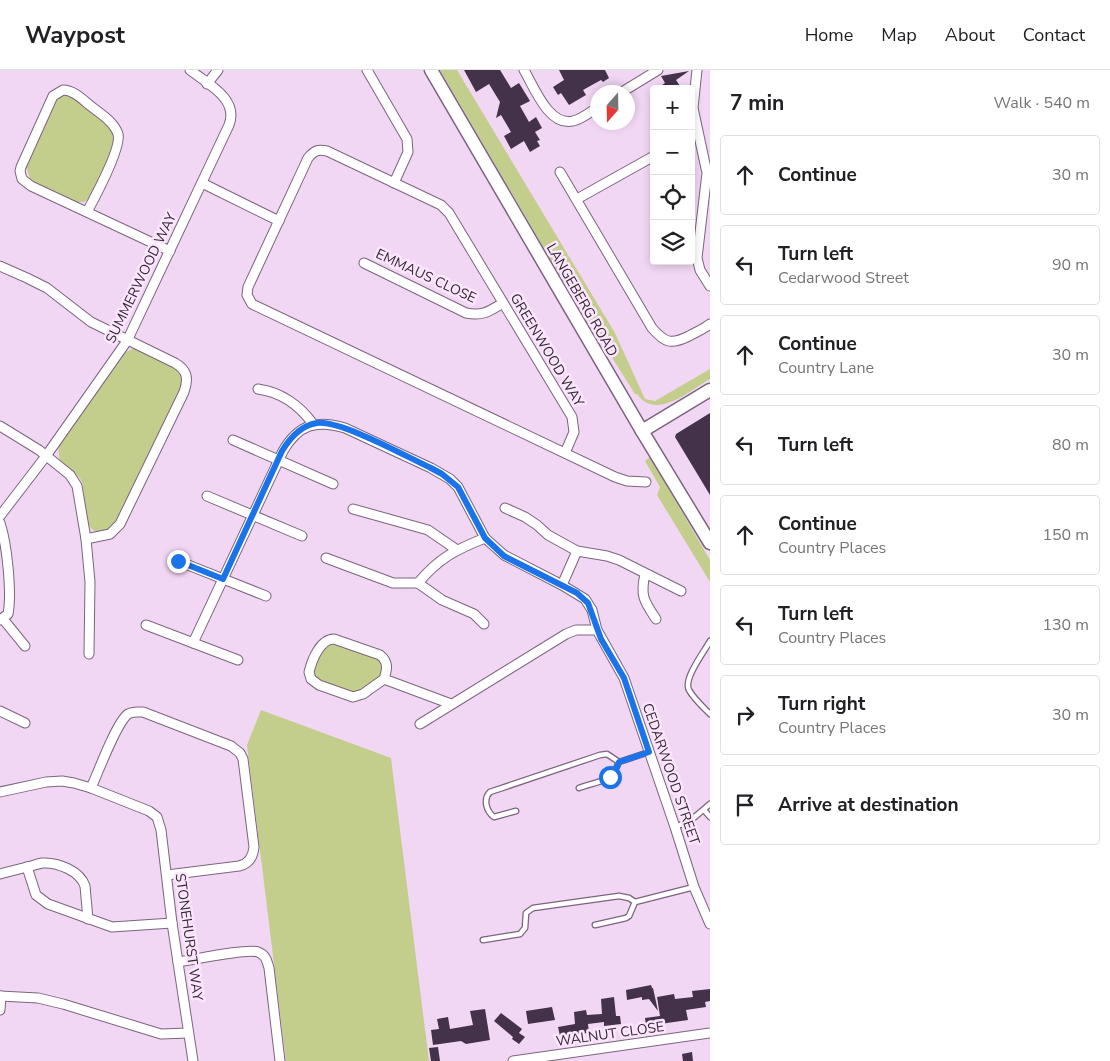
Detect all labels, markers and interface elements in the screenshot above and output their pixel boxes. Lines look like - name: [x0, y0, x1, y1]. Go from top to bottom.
- text: Waypost: [25, 19, 125, 51]
- text: Home: [805, 23, 853, 47]
- text: Map: [881, 23, 917, 47]
- text: About: [945, 23, 995, 47]
- text: Contact: [1023, 23, 1085, 47]
- north arrow: [590, 85, 635, 130]
- map controls: [650, 85, 695, 265]
- button: +: [650, 85, 695, 130]
- text: 7 min: [730, 89, 784, 117]
- text: Walk · 540 m: [994, 92, 1090, 114]
- button: −: [650, 130, 695, 175]
- icon: ahead: [731, 161, 759, 189]
- text: Continue: [778, 162, 857, 188]
- text: 30 m: [1052, 164, 1089, 186]
- button: locate: [650, 175, 695, 220]
- street label: SUMMERWOOD WAY: [101, 209, 181, 346]
- button: layers: [650, 220, 695, 265]
- street label: LANGEBERG ROAD: [542, 240, 622, 360]
- text: Turn left: [778, 241, 853, 267]
- street label: EMMAUS CLOSE: [373, 244, 479, 308]
- icon: left: [731, 251, 759, 279]
- text: 90 m: [1052, 254, 1089, 276]
- text: Cedarwood Street: [778, 267, 909, 289]
- street label: GREENWOOD WAY: [506, 290, 589, 411]
- text: Continue: [778, 331, 857, 357]
- icon: ahead: [731, 341, 759, 369]
- text: 30 m: [1052, 344, 1089, 366]
- text: Country Lane: [778, 357, 874, 379]
- icon: left: [731, 431, 759, 459]
- text: Turn left: [778, 432, 853, 458]
- text: 80 m: [1052, 434, 1089, 456]
- text: Continue: [778, 511, 857, 537]
- icon: ahead: [731, 521, 759, 549]
- text: 150 m: [1042, 524, 1089, 546]
- text: Country Places: [778, 537, 886, 559]
- route end: [167, 550, 190, 573]
- text: Turn left: [778, 601, 853, 627]
- icon: left: [731, 611, 759, 639]
- text: 130 m: [1042, 614, 1089, 636]
- text: Country Places: [778, 627, 886, 649]
- text: Turn right: [778, 691, 865, 717]
- street label: CEDARWOOD STREET: [638, 701, 704, 848]
- icon: right: [731, 701, 759, 729]
- text: 30 m: [1052, 704, 1089, 726]
- text: Country Places: [778, 717, 886, 739]
- route start: [599, 766, 622, 789]
- icon: arrive: [731, 791, 759, 819]
- text: Arrive at destination: [778, 792, 959, 818]
- street label: STONEHURST WAY: [171, 872, 207, 1003]
- street label: WALNUT CLOSE: [555, 1017, 665, 1051]

